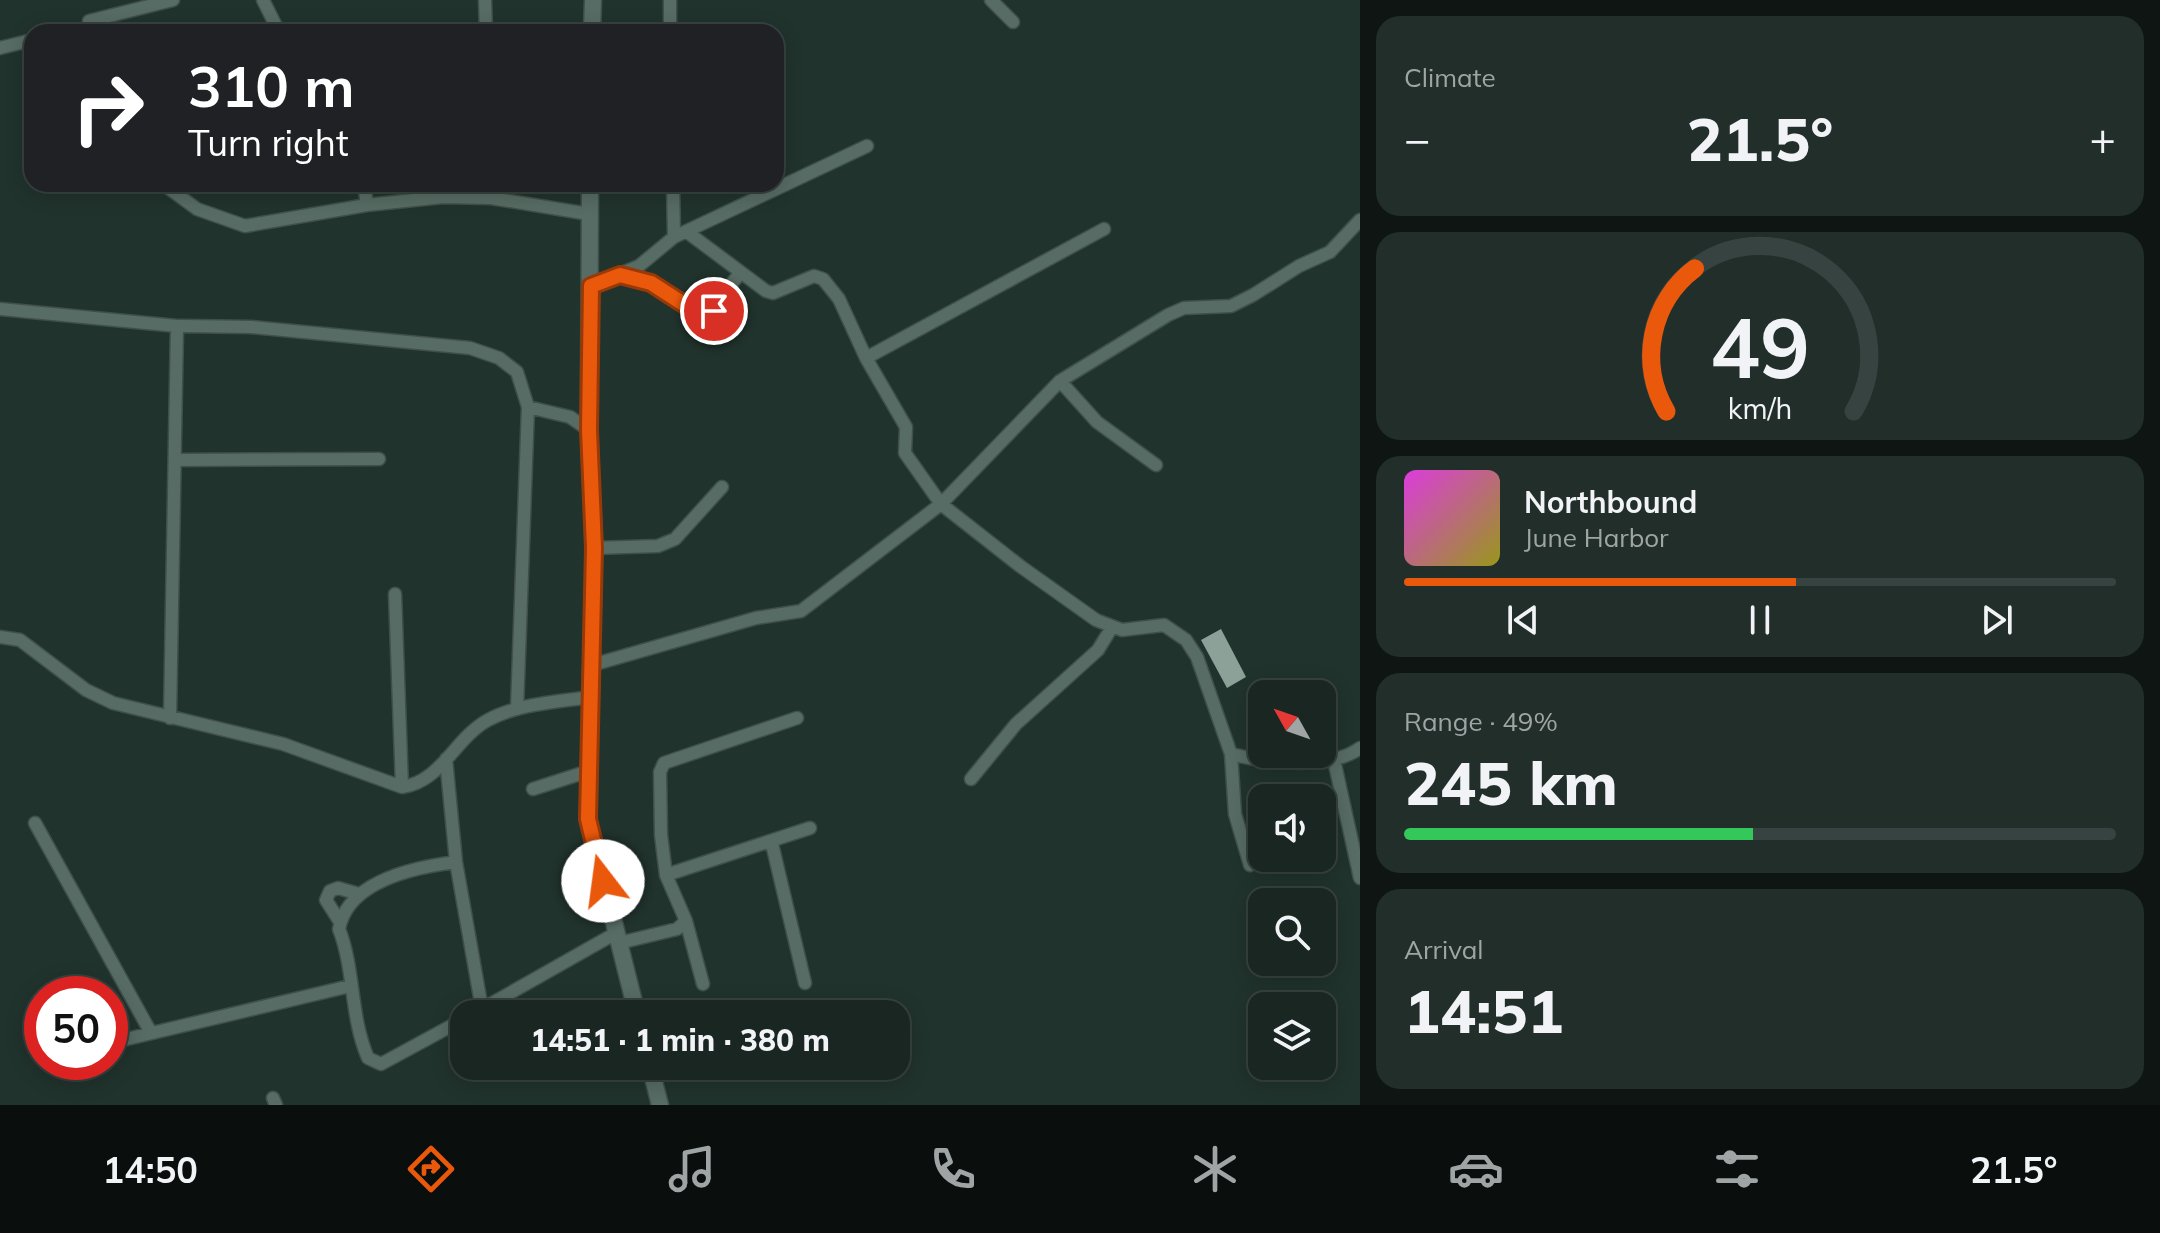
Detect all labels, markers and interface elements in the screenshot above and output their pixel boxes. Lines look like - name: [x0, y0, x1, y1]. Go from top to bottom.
- text: 310 m: [188, 51, 355, 121]
- icon: right: [56, 56, 160, 160]
- text: Climate: [1404, 61, 1496, 94]
- text: 21.5°: [1687, 101, 1833, 176]
- text: −: [1404, 111, 1430, 166]
- text: +: [2090, 111, 2116, 166]
- text: Turn right: [188, 120, 349, 165]
- pin: [680, 277, 748, 345]
- icon: arrive: [692, 289, 736, 333]
- text: 49: [1710, 294, 1810, 399]
- text: km/h: [1728, 390, 1792, 426]
- text: Northbound: [1524, 483, 1697, 521]
- text: June Harbor: [1524, 521, 1669, 554]
- icon: previous: [1501, 598, 1545, 642]
- icon: pause: [1738, 598, 1782, 642]
- icon: next: [1975, 598, 2019, 642]
- north arrow: [1248, 680, 1336, 768]
- map controls: [1248, 680, 1336, 1080]
- text: Range · 49%: [1404, 705, 1558, 738]
- text: 245 km: [1404, 745, 1618, 820]
- button: sound: [1248, 784, 1336, 872]
- position arrow: [561, 839, 645, 923]
- button: search: [1248, 888, 1336, 976]
- text: Arrival: [1404, 933, 1484, 966]
- text: 14:51: [1404, 973, 1564, 1048]
- speed limit sign: 50: [24, 976, 128, 1080]
- button: layers: [1248, 992, 1336, 1080]
- text: 14:51 · 1 min · 380 m: [530, 1021, 830, 1059]
- icon: directions: [403, 1141, 459, 1197]
- icon: music: [664, 1141, 720, 1197]
- icon: phone: [925, 1141, 981, 1197]
- icon: climate: [1187, 1141, 1243, 1197]
- icon: car: [1448, 1141, 1504, 1197]
- icon: filters: [1709, 1141, 1765, 1197]
- text: 14:50: [103, 1147, 198, 1192]
- text: 21.5°: [1970, 1147, 2057, 1192]

